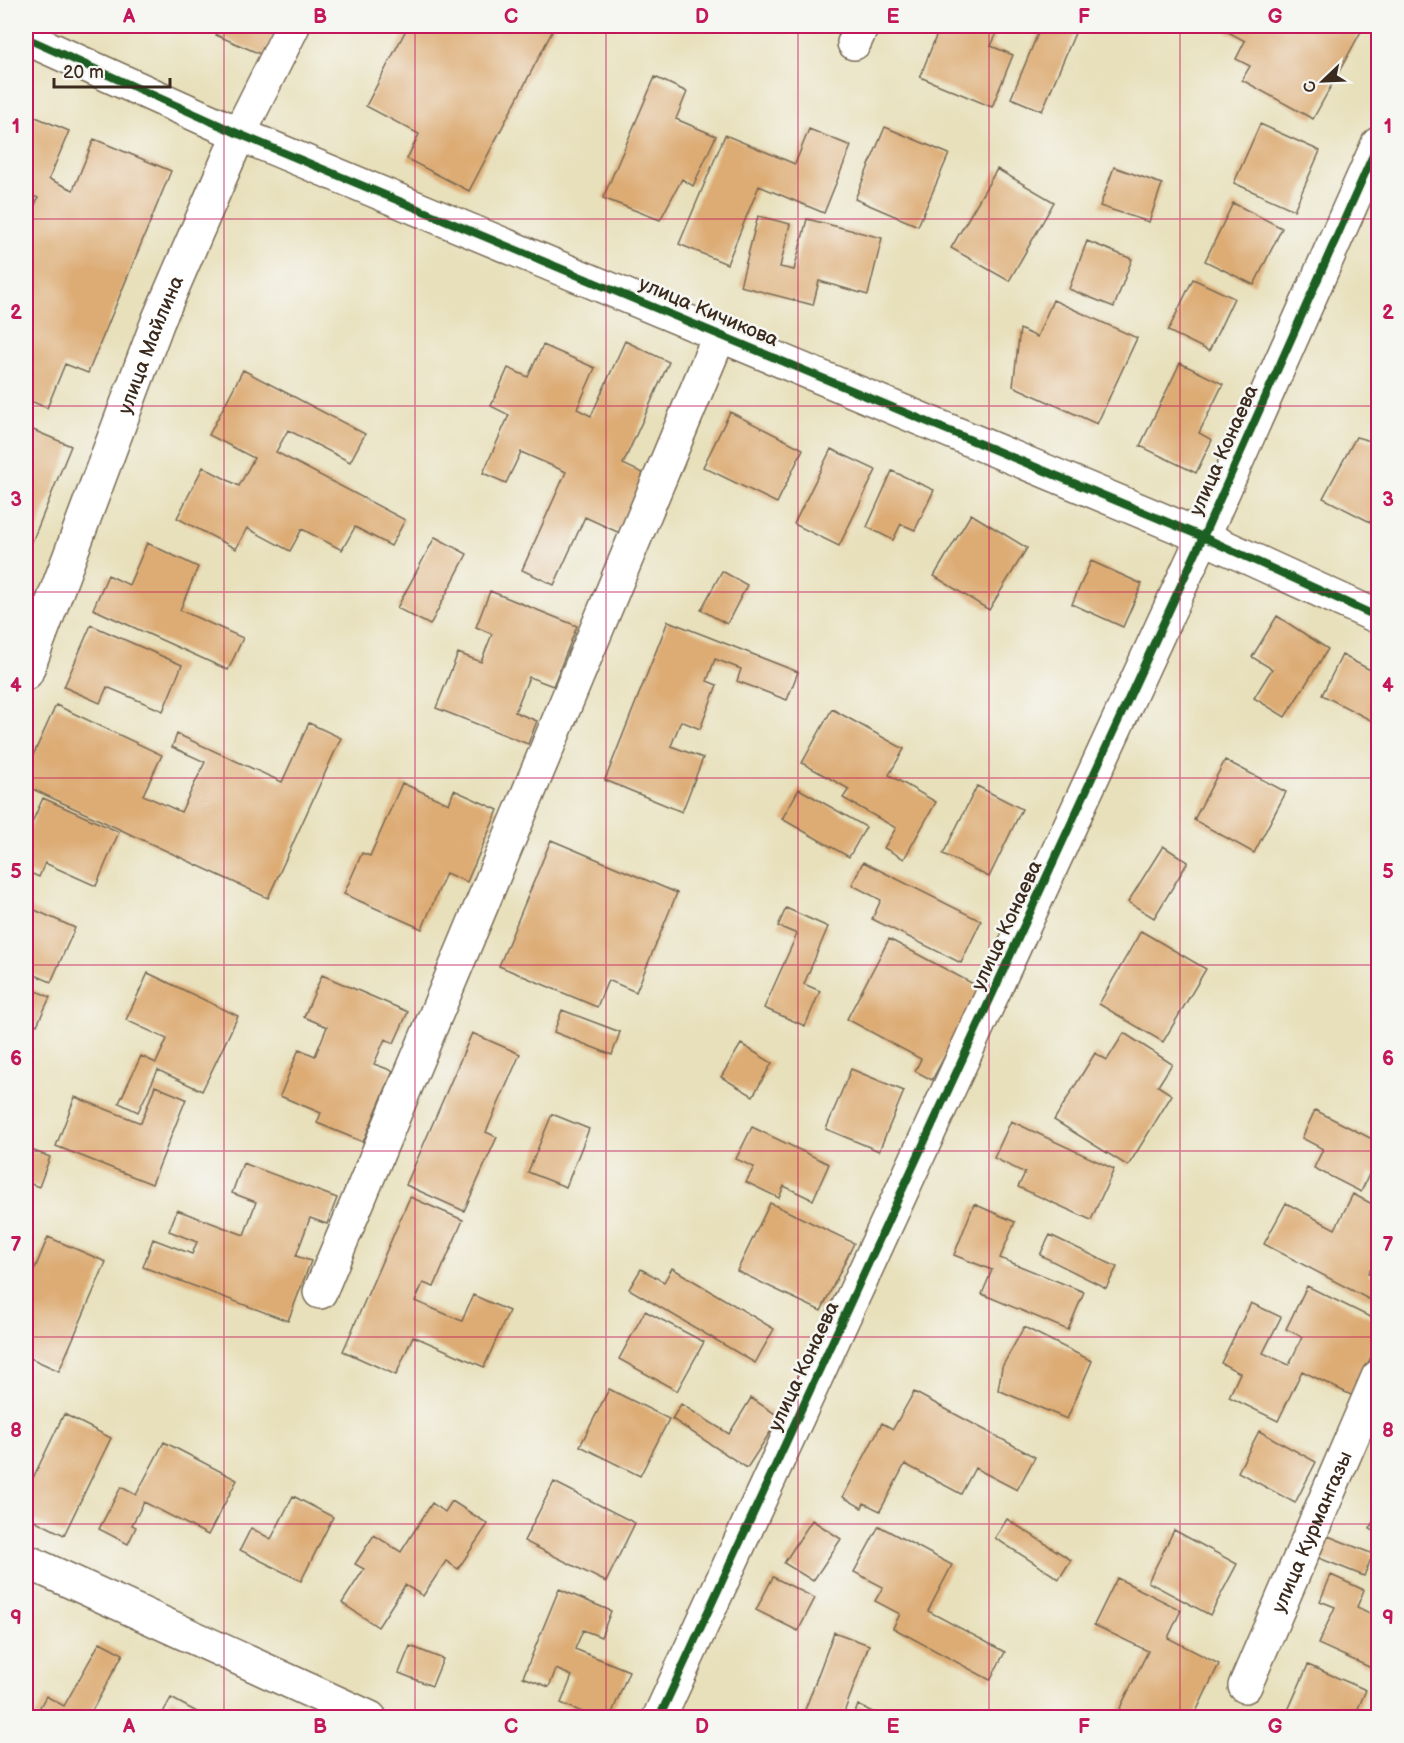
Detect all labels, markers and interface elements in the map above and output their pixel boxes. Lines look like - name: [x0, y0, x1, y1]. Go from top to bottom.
- text: A: [122, 5, 136, 29]
- text: B: [313, 5, 327, 29]
- text: C: [504, 5, 518, 29]
- text: D: [695, 5, 709, 29]
- text: E: [887, 5, 900, 29]
- text: F: [1078, 5, 1090, 29]
- text: G: [1268, 5, 1283, 29]
- scale bar: [54, 51, 170, 89]
- north arrow: [1293, 51, 1353, 111]
- text: 20 m: [63, 62, 104, 83]
- text: С: [1300, 77, 1321, 95]
- text: 1: [12, 115, 20, 139]
- text: 1: [1384, 115, 1392, 139]
- street label: улица Майлина: [113, 272, 189, 417]
- street label: улица Кичикова: [635, 272, 782, 352]
- text: 2: [10, 301, 22, 325]
- text: 2: [1382, 301, 1394, 325]
- street label: улица Конаева: [1184, 381, 1264, 520]
- text: 3: [10, 488, 22, 512]
- text: 3: [1382, 488, 1394, 512]
- text: 4: [10, 674, 22, 698]
- text: 4: [1382, 674, 1394, 698]
- street label: улица Конаева: [966, 856, 1048, 994]
- text: 5: [10, 860, 22, 884]
- text: 5: [1382, 860, 1394, 884]
- text: 6: [10, 1047, 22, 1071]
- text: 6: [1382, 1047, 1394, 1071]
- text: 7: [10, 1233, 22, 1257]
- text: 7: [1382, 1233, 1394, 1257]
- street label: улица Конаева: [763, 1297, 845, 1435]
- text: 8: [10, 1419, 22, 1443]
- text: 8: [1382, 1419, 1394, 1443]
- street label: улица Курмангазы: [1267, 1448, 1358, 1617]
- text: 9: [10, 1606, 22, 1630]
- text: 9: [1382, 1606, 1394, 1630]
- text: A: [122, 1715, 136, 1739]
- text: B: [313, 1715, 327, 1739]
- text: C: [504, 1715, 518, 1739]
- text: D: [695, 1715, 709, 1739]
- text: E: [887, 1715, 900, 1739]
- text: F: [1078, 1715, 1090, 1739]
- text: G: [1268, 1715, 1283, 1739]

